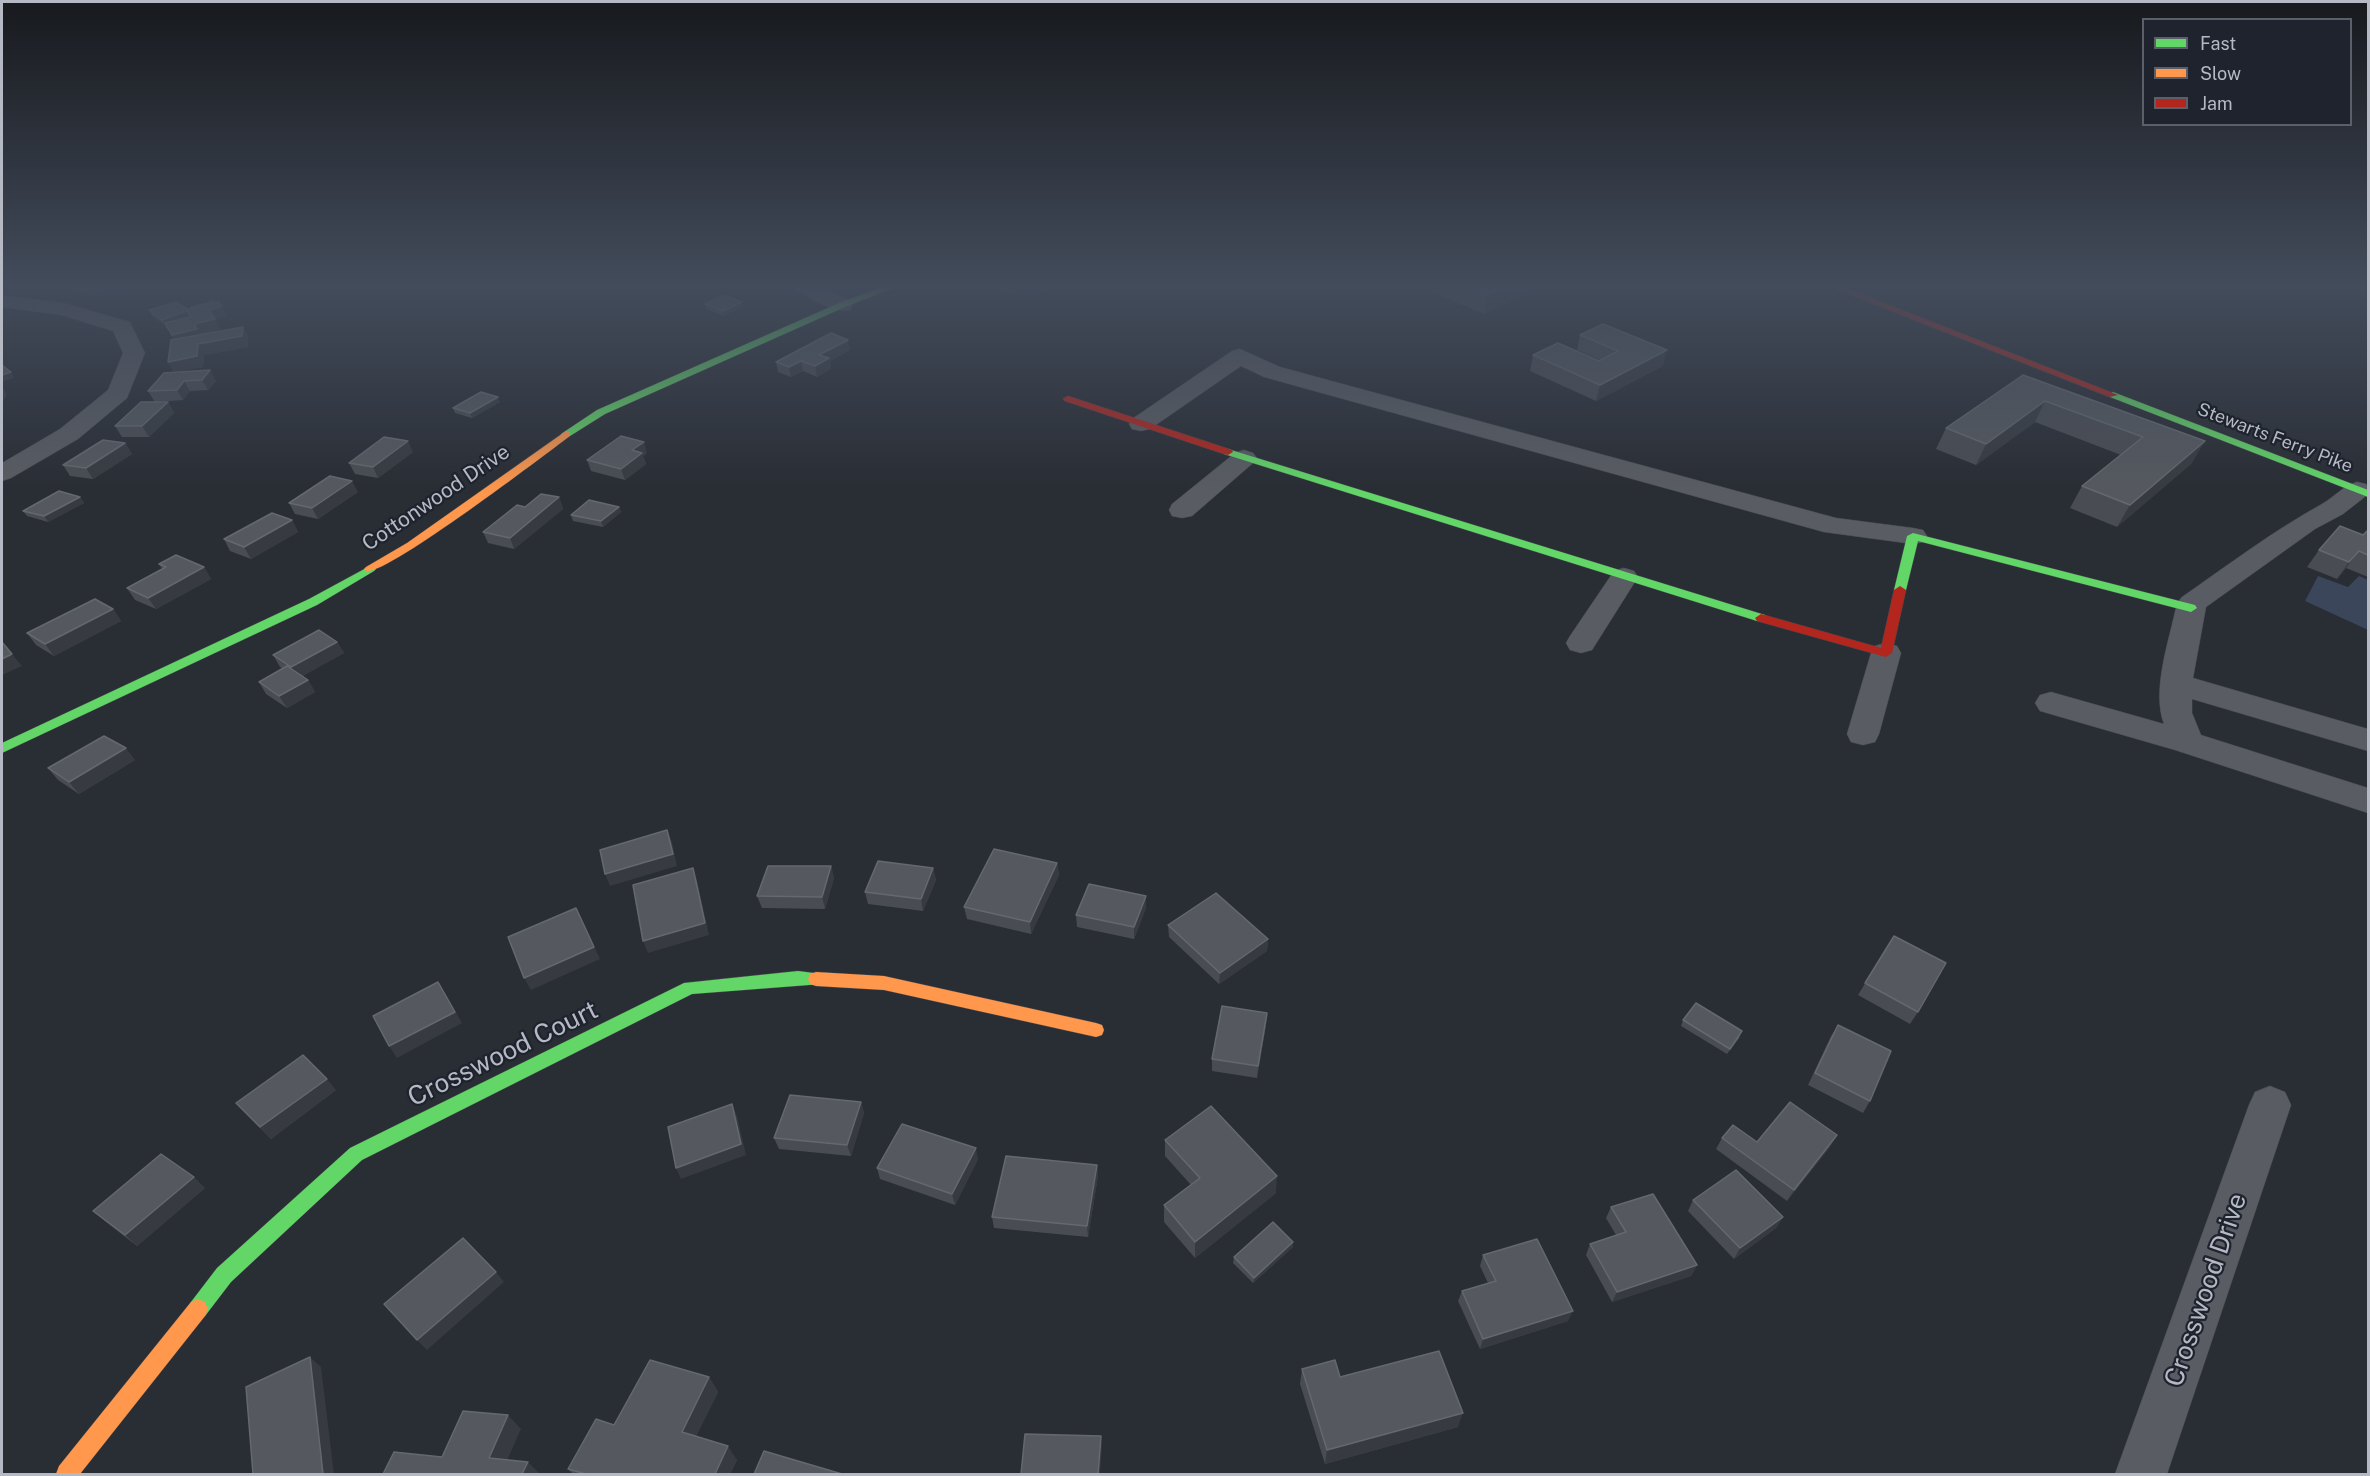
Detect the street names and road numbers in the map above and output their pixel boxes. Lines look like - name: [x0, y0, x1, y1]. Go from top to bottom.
- street label: Stewarts Ferry Pike: [2194, 398, 2356, 478]
- street label: Cottonwood Drive: [358, 439, 514, 557]
- street label: Crosswood Court: [403, 994, 603, 1114]
- street label: Crosswood Drive: [2158, 1189, 2254, 1391]

